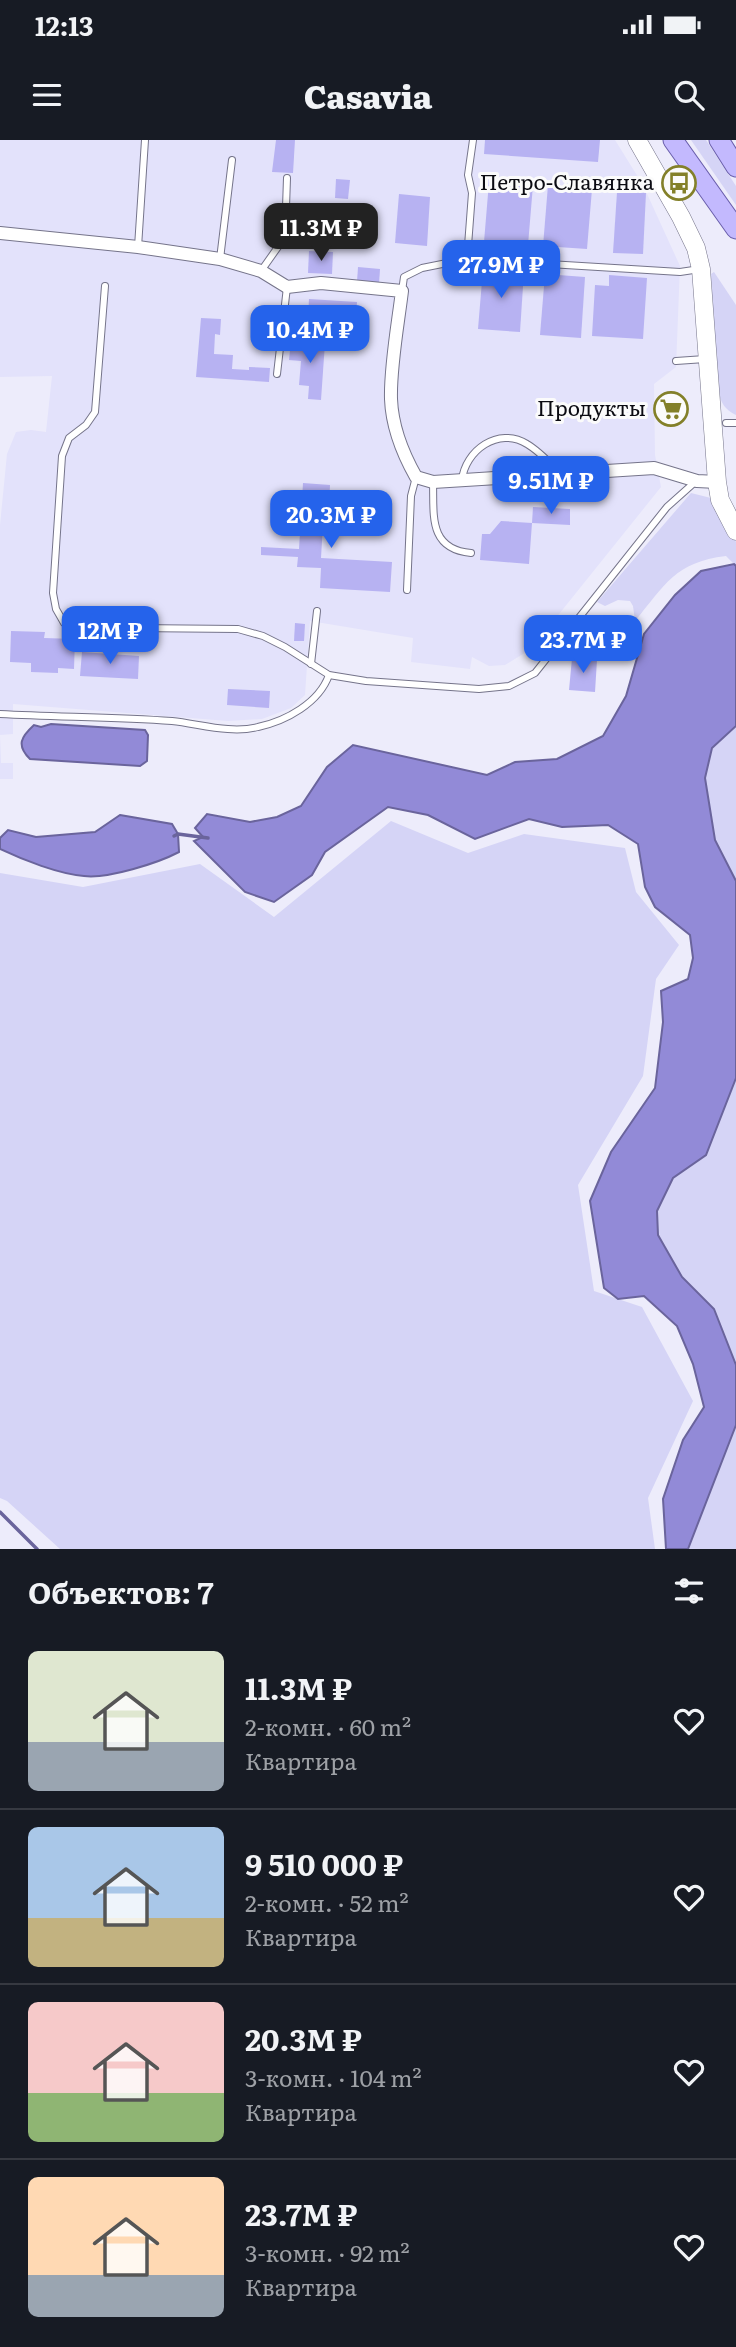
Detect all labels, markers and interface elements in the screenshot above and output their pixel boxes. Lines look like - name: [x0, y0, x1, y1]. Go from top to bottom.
- text: 12:13: [35, 5, 94, 44]
- text: Casavia: [304, 71, 432, 119]
- icon: menu: [28, 76, 66, 114]
- icon: search: [670, 76, 708, 114]
- bus stop icon: Петро-Славянка: [660, 164, 698, 202]
- place label: Петро-Славянка: [480, 165, 655, 196]
- pin: 11.3M ₽: [256, 204, 386, 263]
- text: 11.3M ₽: [280, 209, 362, 243]
- pin: 27.9M ₽: [436, 240, 566, 300]
- text: 27.9M ₽: [458, 246, 544, 280]
- pin: 10.4M ₽: [245, 306, 375, 365]
- text: 10.4M ₽: [266, 311, 354, 345]
- supermarket icon: Продукты: [652, 390, 690, 428]
- place label: Продукты: [537, 391, 646, 422]
- pin: 9.51M ₽: [486, 456, 616, 516]
- text: 9.51M ₽: [508, 462, 594, 496]
- pin: 20.3M ₽: [266, 490, 396, 550]
- text: 20.3M ₽: [286, 496, 376, 530]
- pin: 12M ₽: [61, 606, 159, 666]
- text: 12M ₽: [78, 612, 142, 646]
- pin: 23.7M ₽: [518, 616, 648, 675]
- text: 23.7M ₽: [540, 621, 626, 655]
- text: Объектов: 7: [28, 1569, 214, 1613]
- icon: filters: [670, 1572, 708, 1610]
- text: 11.3M ₽: [245, 1665, 352, 1709]
- icon: home: [84, 1679, 168, 1763]
- icon: heart: [670, 1702, 708, 1740]
- text: 2-комн. · 60 m²: [245, 1709, 411, 1743]
- text: Квартира: [245, 1743, 357, 1777]
- text: 9 510 000 ₽: [245, 1841, 403, 1885]
- icon: home: [84, 1855, 168, 1939]
- icon: heart: [670, 1878, 708, 1916]
- text: 2-комн. · 52 m²: [245, 1885, 409, 1919]
- text: Квартира: [245, 1919, 357, 1953]
- text: 20.3M ₽: [245, 2016, 362, 2060]
- icon: home: [84, 2030, 168, 2114]
- icon: heart: [670, 2053, 708, 2091]
- text: 3-комн. · 104 m²: [245, 2060, 422, 2094]
- text: Квартира: [245, 2094, 357, 2128]
- text: 23.7M ₽: [245, 2191, 357, 2235]
- icon: home: [84, 2205, 168, 2289]
- icon: heart: [670, 2228, 708, 2266]
- text: 3-комн. · 92 m²: [245, 2235, 410, 2269]
- text: Квартира: [245, 2269, 357, 2303]

